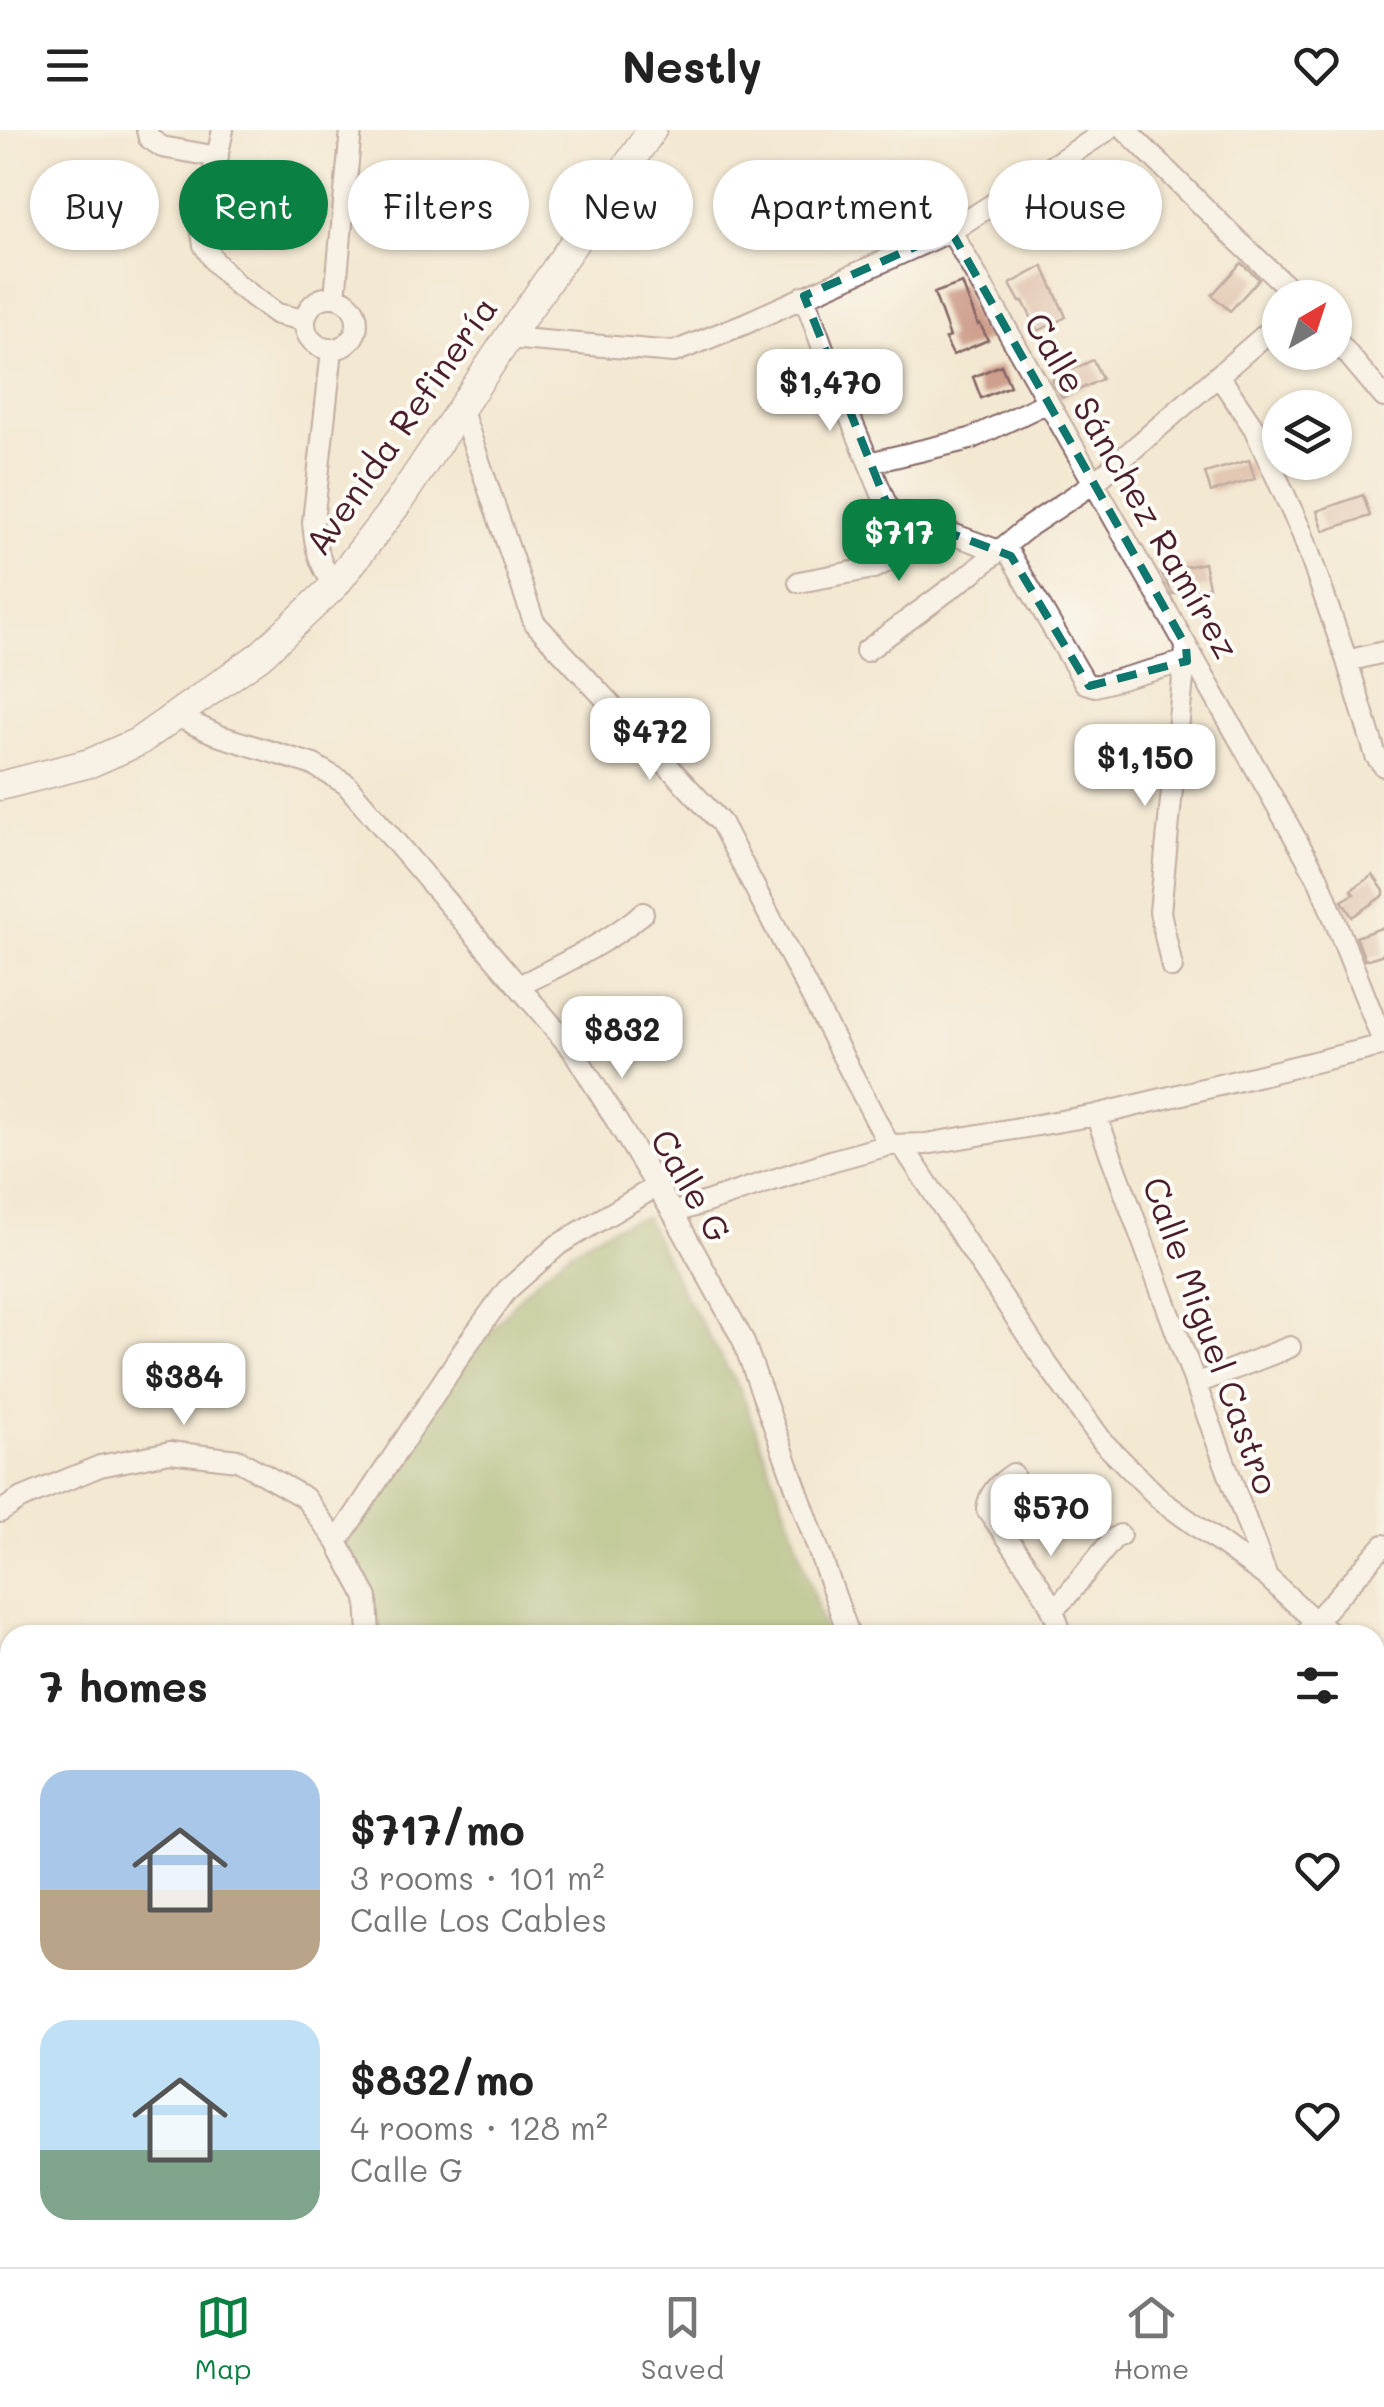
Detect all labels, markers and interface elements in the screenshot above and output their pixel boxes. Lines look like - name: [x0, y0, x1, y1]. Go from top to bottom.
- text: Nestly: [622, 36, 762, 94]
- icon: menu: [40, 38, 95, 93]
- icon: heart: [1289, 38, 1344, 93]
- chip: Buy: [30, 160, 159, 250]
- chip: Rent: [179, 160, 328, 250]
- chip: Filters: [348, 160, 529, 250]
- chip: New: [549, 160, 693, 250]
- chip: Apartment: [713, 160, 968, 250]
- chip: House: [988, 160, 1162, 250]
- north arrow: [1262, 280, 1352, 370]
- map controls: [1262, 280, 1352, 480]
- street label: Avenida Refinería: [293, 286, 507, 564]
- street label: Calle Sánchez Ramírez: [1015, 303, 1251, 667]
- pin: $1,470: [749, 349, 911, 434]
- text: $1,470: [779, 360, 881, 402]
- button: layers: [1262, 390, 1352, 480]
- pin: $717: [840, 499, 958, 584]
- text: $717: [864, 510, 934, 552]
- pin: $472: [591, 698, 709, 783]
- text: $472: [612, 709, 688, 751]
- pin: $1,150: [1064, 724, 1226, 809]
- text: $1,150: [1096, 735, 1194, 777]
- pin: $832: [563, 996, 681, 1081]
- text: $832: [584, 1007, 660, 1049]
- street label: Calle G: [641, 1120, 743, 1250]
- street label: Calle Miguel Castro: [1133, 1170, 1291, 1500]
- pin: $384: [125, 1343, 243, 1428]
- text: $384: [144, 1354, 224, 1396]
- pin: $570: [992, 1474, 1110, 1559]
- text: $570: [1013, 1485, 1089, 1527]
- text: 7 homes: [40, 1658, 208, 1713]
- icon: filters: [1290, 1658, 1345, 1713]
- text: $717/mo: [350, 1801, 525, 1856]
- icon: home: [120, 1810, 240, 1930]
- icon: heart: [1290, 1843, 1345, 1898]
- text: 3 rooms · 101 m²: [350, 1856, 605, 1898]
- text: Calle Los Cables: [350, 1898, 607, 1940]
- text: $832/mo: [350, 2051, 534, 2106]
- icon: home: [120, 2060, 240, 2180]
- icon: heart: [1290, 2093, 1345, 2148]
- text: 4 rooms · 128 m²: [350, 2106, 608, 2148]
- text: Calle G: [350, 2148, 463, 2190]
- tab: Map: [195, 2290, 252, 2386]
- tab: Saved: [641, 2290, 724, 2386]
- tab: Home: [1113, 2290, 1189, 2386]

